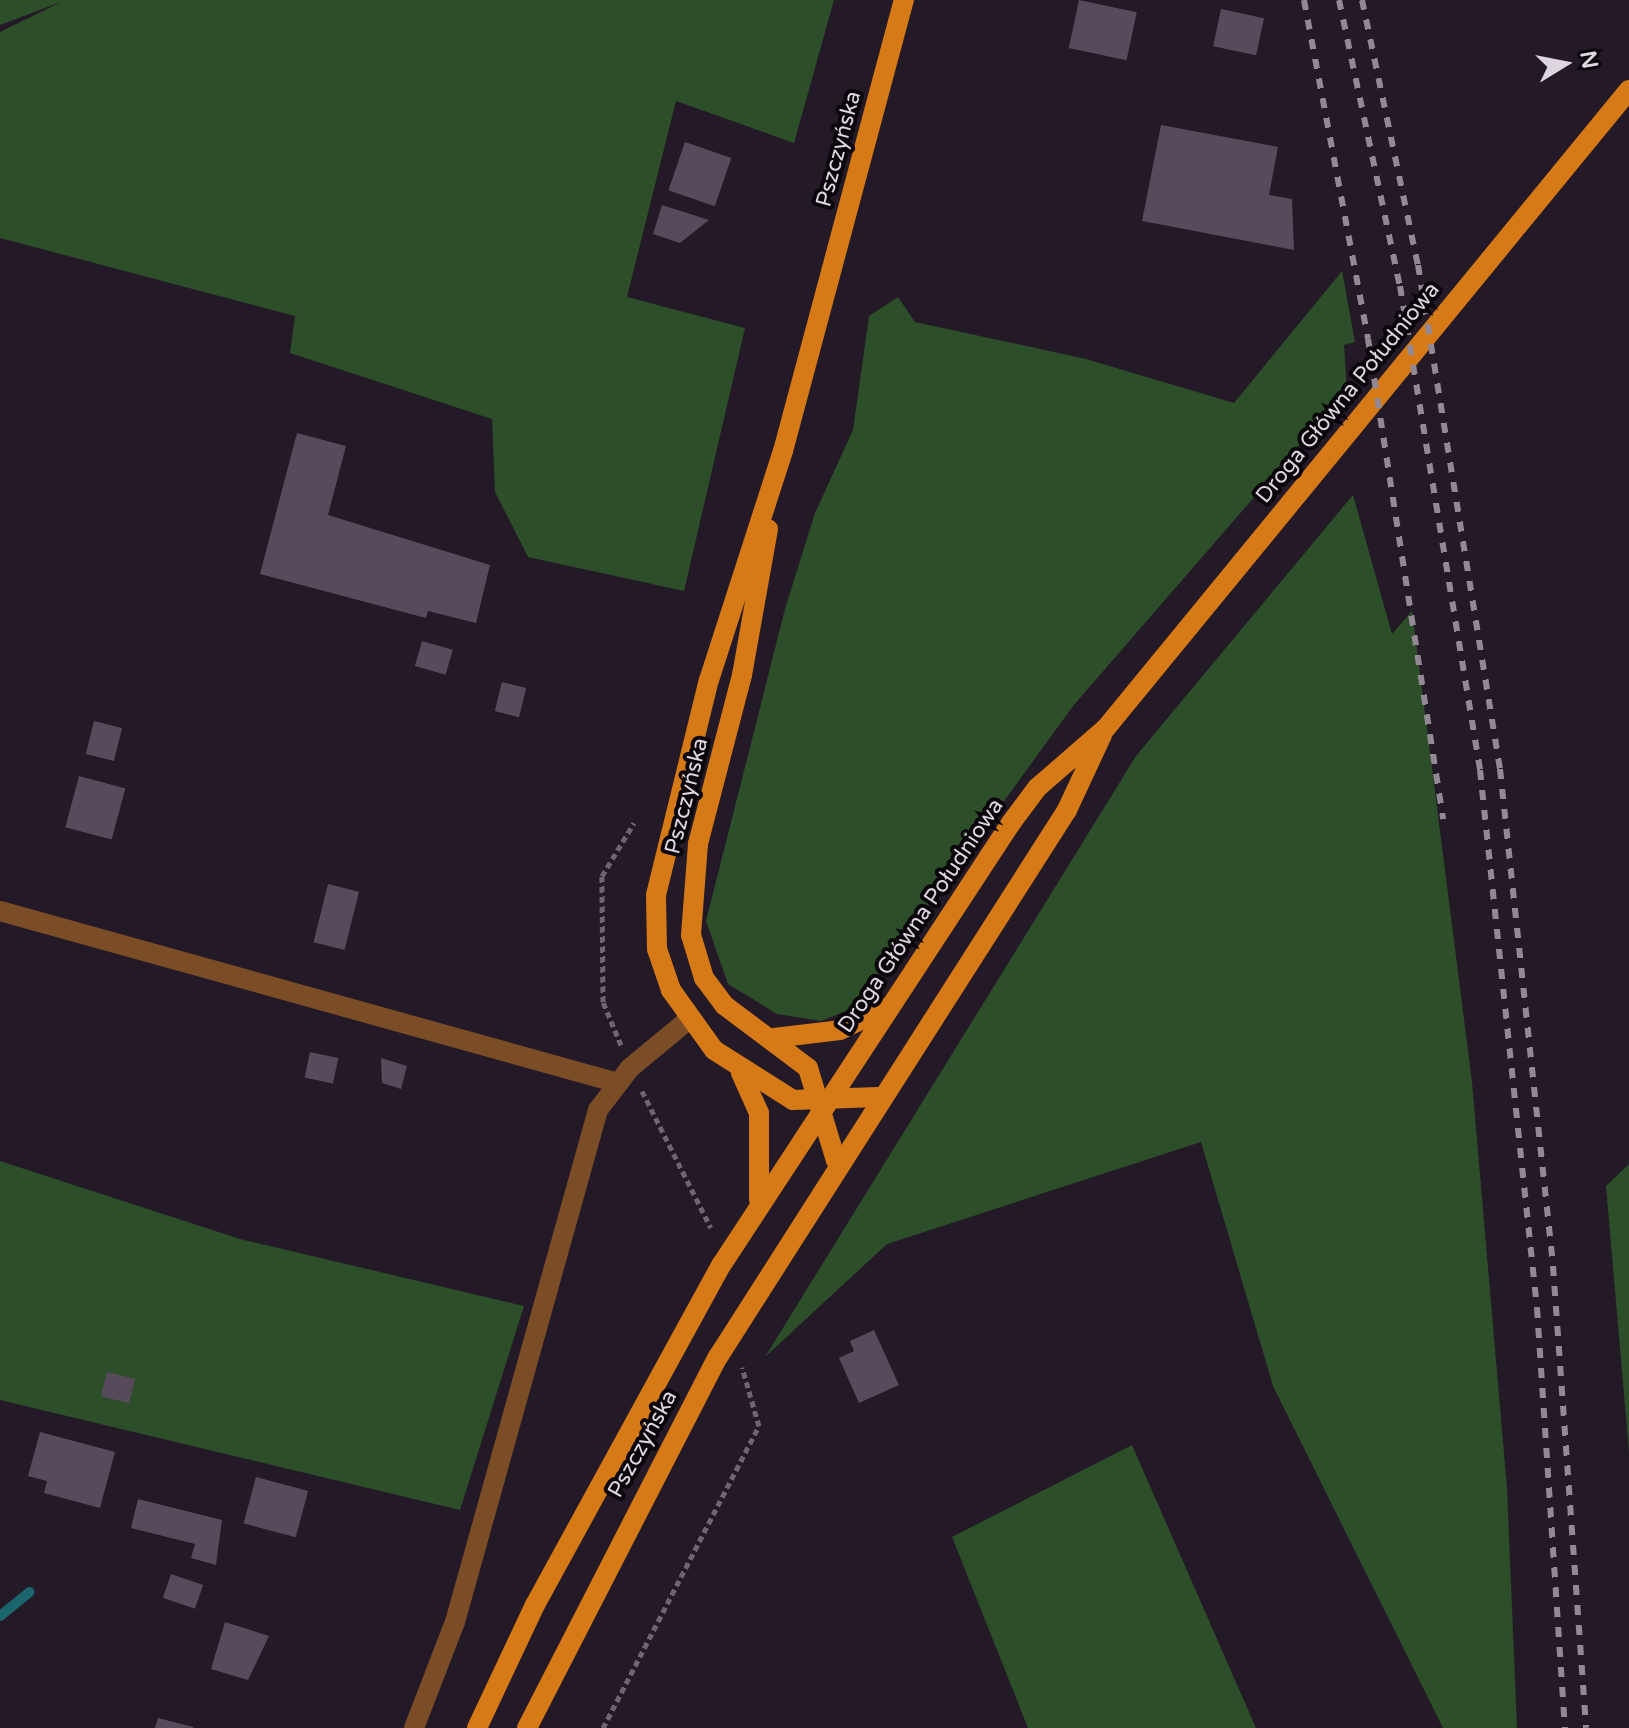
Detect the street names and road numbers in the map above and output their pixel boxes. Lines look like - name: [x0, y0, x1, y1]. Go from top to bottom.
- street label: Pszczyńska: [811, 88, 867, 210]
- street label: Droga Główna Południowa: [1251, 277, 1445, 509]
- street label: Pszczyńska: [660, 735, 714, 857]
- street label: Droga Główna Południowa: [833, 794, 1009, 1038]
- street label: Pszczyńska: [603, 1386, 683, 1502]

